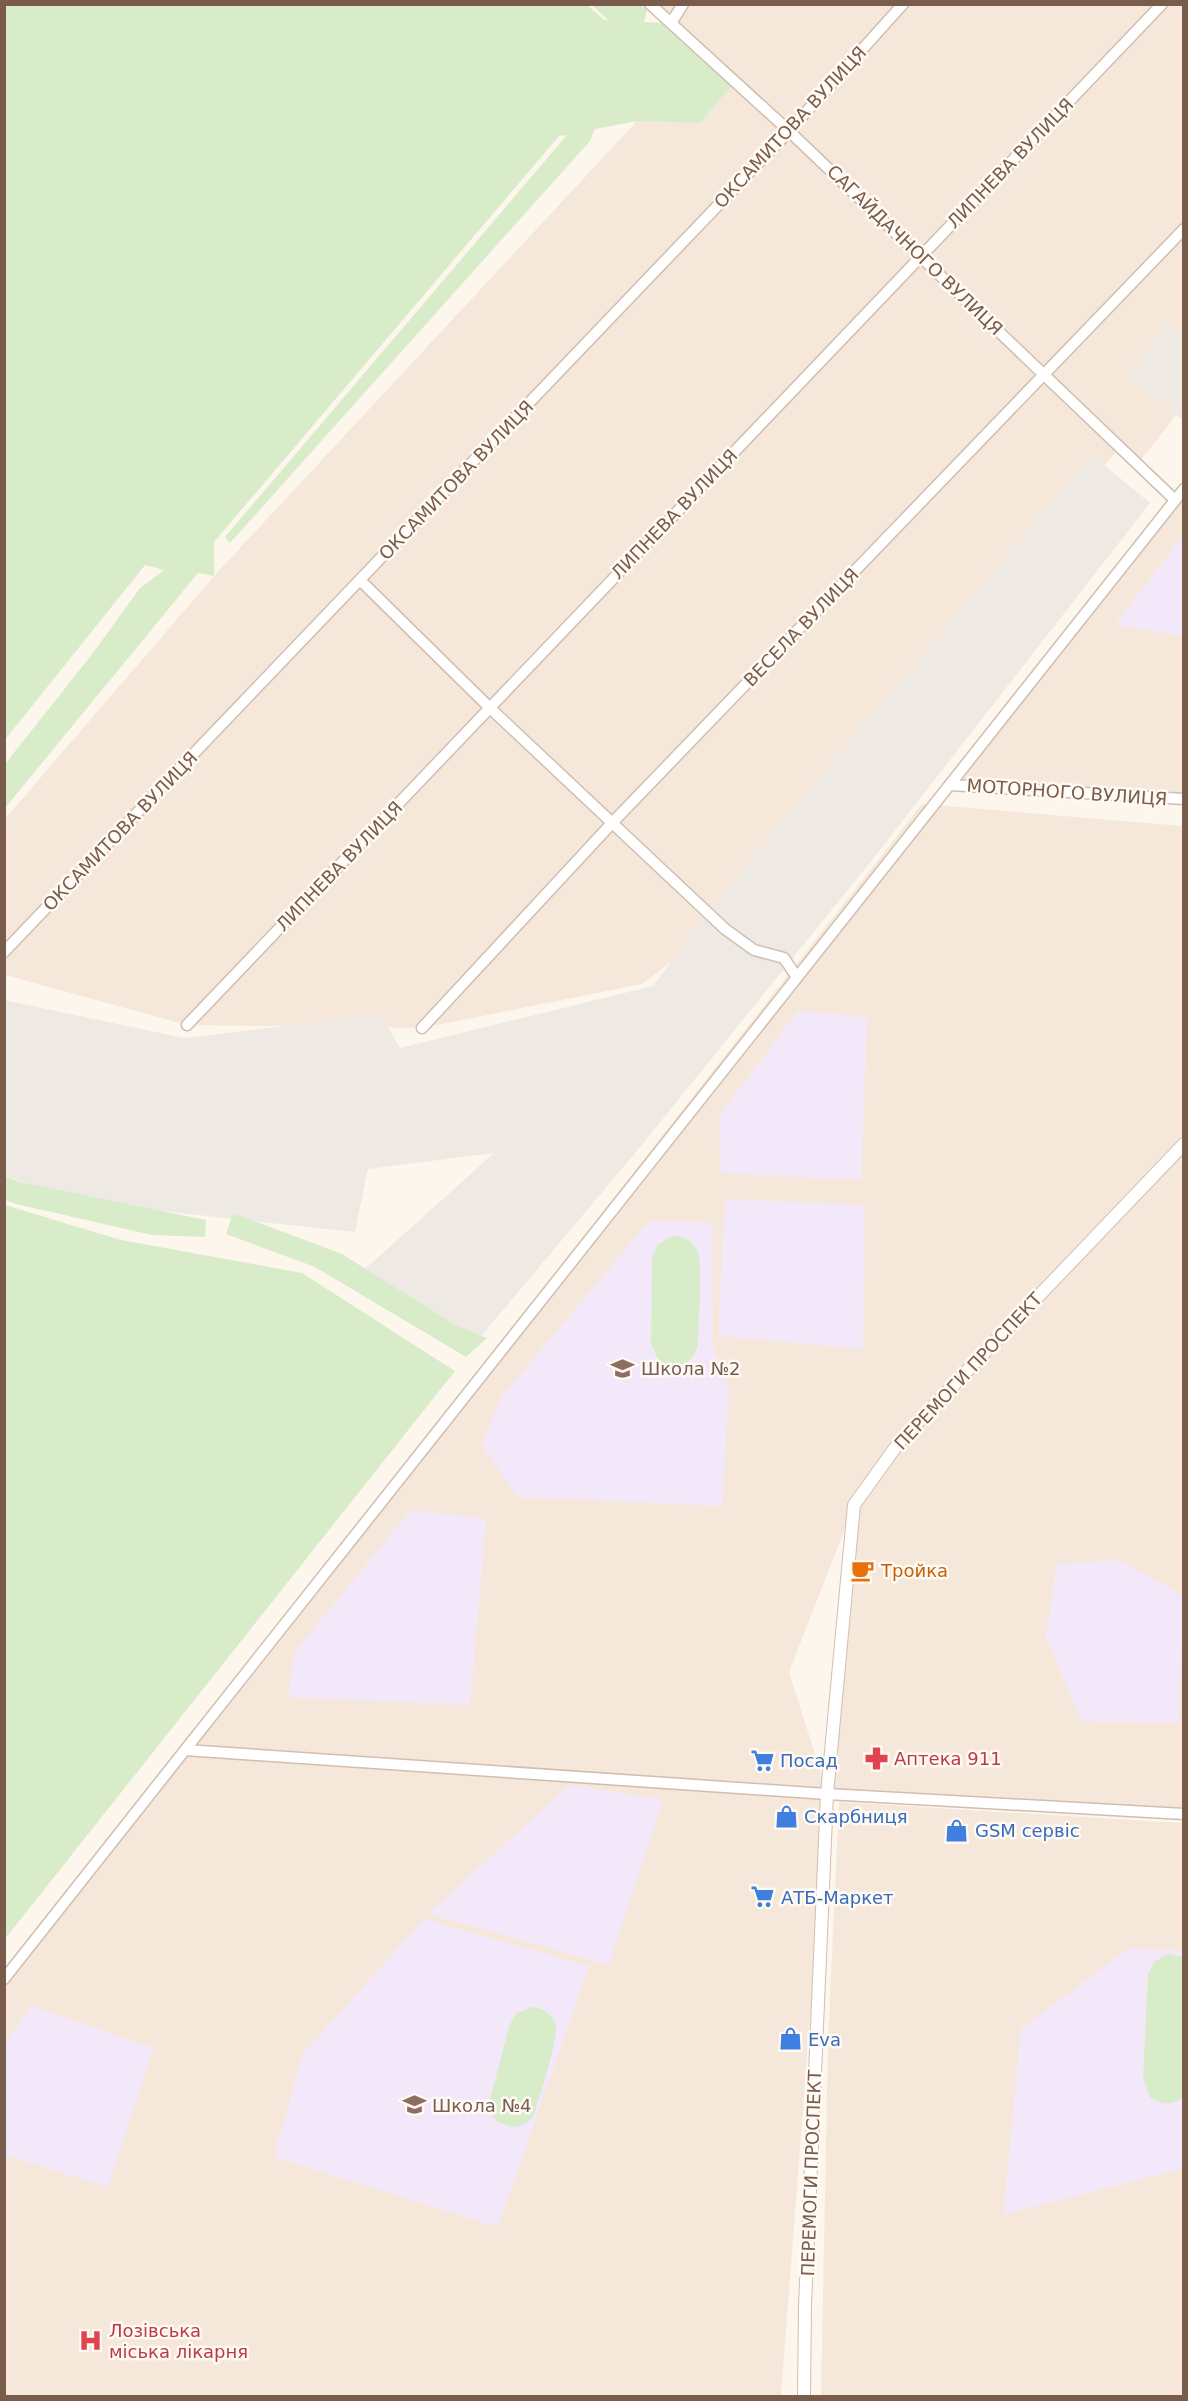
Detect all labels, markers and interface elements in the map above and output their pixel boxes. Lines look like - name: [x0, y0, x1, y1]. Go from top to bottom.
- street label: ОКСАМИТОВА ВУЛИЦЯ: [710, 42, 870, 212]
- street label: ЛИПНЕВА ВУЛИЦЯ: [942, 94, 1078, 232]
- street label: САГАЙДАЧНОГО ВУЛИЦЯ: [823, 161, 1007, 339]
- street label: ОКСАМИТОВА ВУЛИЦЯ: [374, 396, 538, 564]
- street label: ЛИПНЕВА ВУЛИЦЯ: [606, 445, 742, 583]
- street label: ВЕСЕЛА ВУЛИЦЯ: [739, 564, 863, 690]
- street label: ОКСАМИТОВА ВУЛИЦЯ: [38, 747, 202, 915]
- street label: МОТОРНОГО ВУЛИЦЯ: [966, 775, 1168, 809]
- street label: ЛИПНЕВА ВУЛИЦЯ: [271, 797, 407, 935]
- street label: ПЕРЕМОГИ ПРОСПЕКТ: [890, 1287, 1047, 1454]
- school or university icon: Школа №2: [610, 1355, 636, 1381]
- place label: Школа №2: [641, 1358, 741, 1379]
- cafe icon: Тройка: [850, 1557, 876, 1583]
- place label: Тройка: [880, 1560, 948, 1581]
- pharmacy icon: Аптека 911: [863, 1745, 889, 1771]
- supermarket icon: Посад: [749, 1747, 775, 1773]
- place label: Аптека 911: [894, 1748, 1002, 1769]
- place label: Посад: [780, 1750, 838, 1771]
- shop icon: Скарбниця: [773, 1803, 799, 1829]
- place label: Скарбниця: [804, 1806, 908, 1827]
- shop icon: GSM сервіс: [944, 1817, 970, 1843]
- place label: GSM сервіс: [975, 1820, 1080, 1841]
- supermarket icon: АТБ-Маркет: [750, 1884, 776, 1910]
- place label: АТБ-Маркет: [781, 1887, 894, 1908]
- shop icon: Eva: [777, 2026, 803, 2052]
- place label: Eva: [808, 2029, 841, 2050]
- street label: ПЕРЕМОГИ ПРОСПЕКТ: [797, 2068, 825, 2277]
- school or university icon: Школа №4: [401, 2092, 427, 2118]
- place label: Школа №4: [432, 2095, 532, 2116]
- place label: Лозівська міська лікарня: [109, 2320, 248, 2362]
- hospital icon: Лозівська міська лікарня: [78, 2327, 104, 2353]

